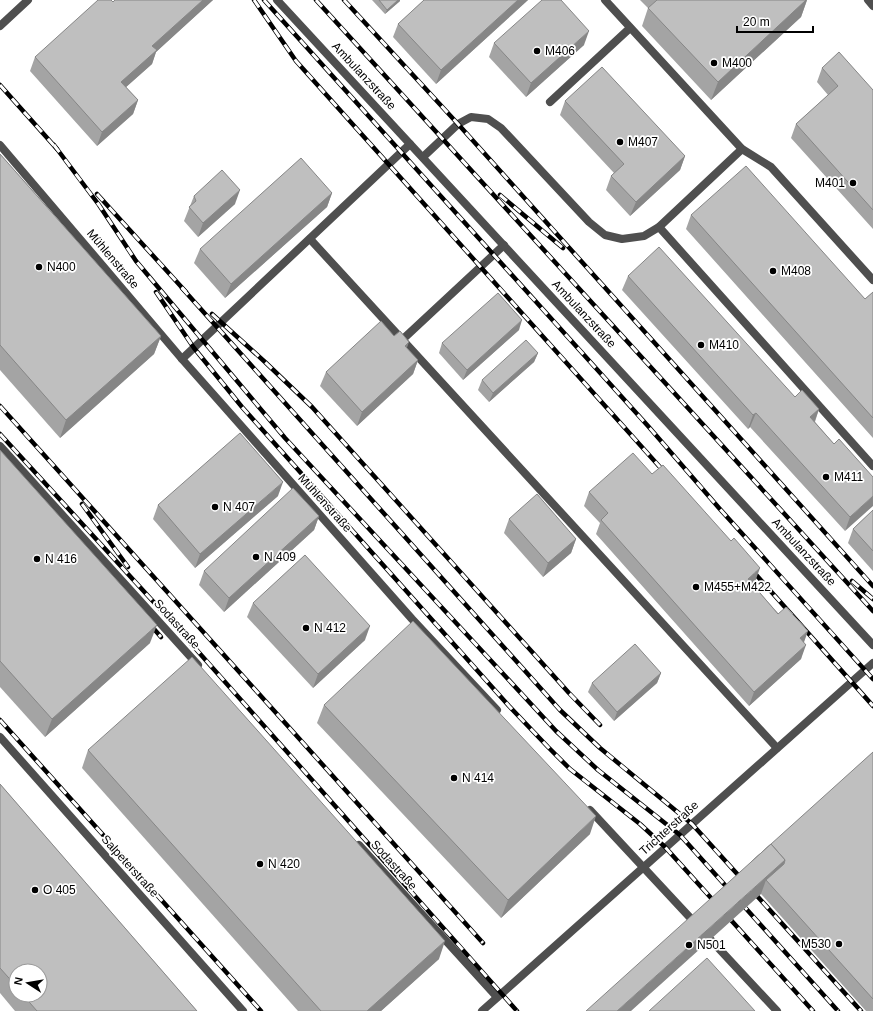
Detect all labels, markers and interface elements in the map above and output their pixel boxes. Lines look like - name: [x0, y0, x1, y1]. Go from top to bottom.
- scale bar: [737, 8, 813, 34]
- text: 20 m: [743, 15, 770, 29]
- street label: Ambulanzstraße: [329, 39, 399, 113]
- place label: M406: [545, 44, 575, 58]
- marker: M406: [532, 46, 542, 56]
- place label: M400: [722, 56, 752, 70]
- marker: M400: [709, 58, 719, 68]
- place label: M407: [628, 135, 658, 149]
- marker: M407: [615, 137, 625, 147]
- place label: M401: [815, 176, 845, 190]
- marker: M401: [848, 178, 858, 188]
- street label: Mühlenstraße: [84, 226, 142, 292]
- place label: N400: [47, 260, 76, 274]
- marker: N400: [34, 262, 44, 272]
- place label: M408: [781, 264, 811, 278]
- marker: M408: [768, 266, 778, 276]
- street label: Ambulanzstraße: [549, 277, 619, 351]
- place label: M410: [709, 338, 739, 352]
- marker: M410: [696, 340, 706, 350]
- place label: M411: [834, 470, 863, 484]
- street label: Mühlenstraße: [295, 471, 355, 535]
- marker: M411: [821, 472, 831, 482]
- place label: N 407: [223, 500, 255, 514]
- marker: N 407: [210, 502, 220, 512]
- street label: Ambulanzstraße: [769, 515, 839, 589]
- place label: N 409: [264, 550, 296, 564]
- place label: N 416: [45, 552, 77, 566]
- marker: N 409: [251, 552, 261, 562]
- marker: N 416: [32, 554, 42, 564]
- place label: M455+M422: [704, 580, 771, 594]
- marker: M455+M422: [691, 582, 701, 592]
- street label: Sodastraße: [151, 596, 203, 652]
- place label: N 412: [314, 621, 346, 635]
- marker: N 412: [301, 623, 311, 633]
- place label: N 414: [462, 771, 494, 785]
- marker: N 414: [449, 773, 459, 783]
- street label: Trichterstraße: [637, 798, 702, 858]
- street label: Salpeterstraße: [98, 832, 162, 900]
- street label: Sodastraße: [368, 837, 420, 893]
- place label: N 420: [268, 857, 300, 871]
- marker: N 420: [255, 859, 265, 869]
- place label: O 405: [43, 883, 76, 897]
- marker: O 405: [30, 885, 40, 895]
- place label: M530: [801, 937, 831, 951]
- place label: N501: [697, 938, 726, 952]
- marker: M530: [834, 939, 844, 949]
- marker: N501: [684, 940, 694, 950]
- north arrow: [8, 963, 48, 1003]
- text: N: [12, 976, 25, 986]

